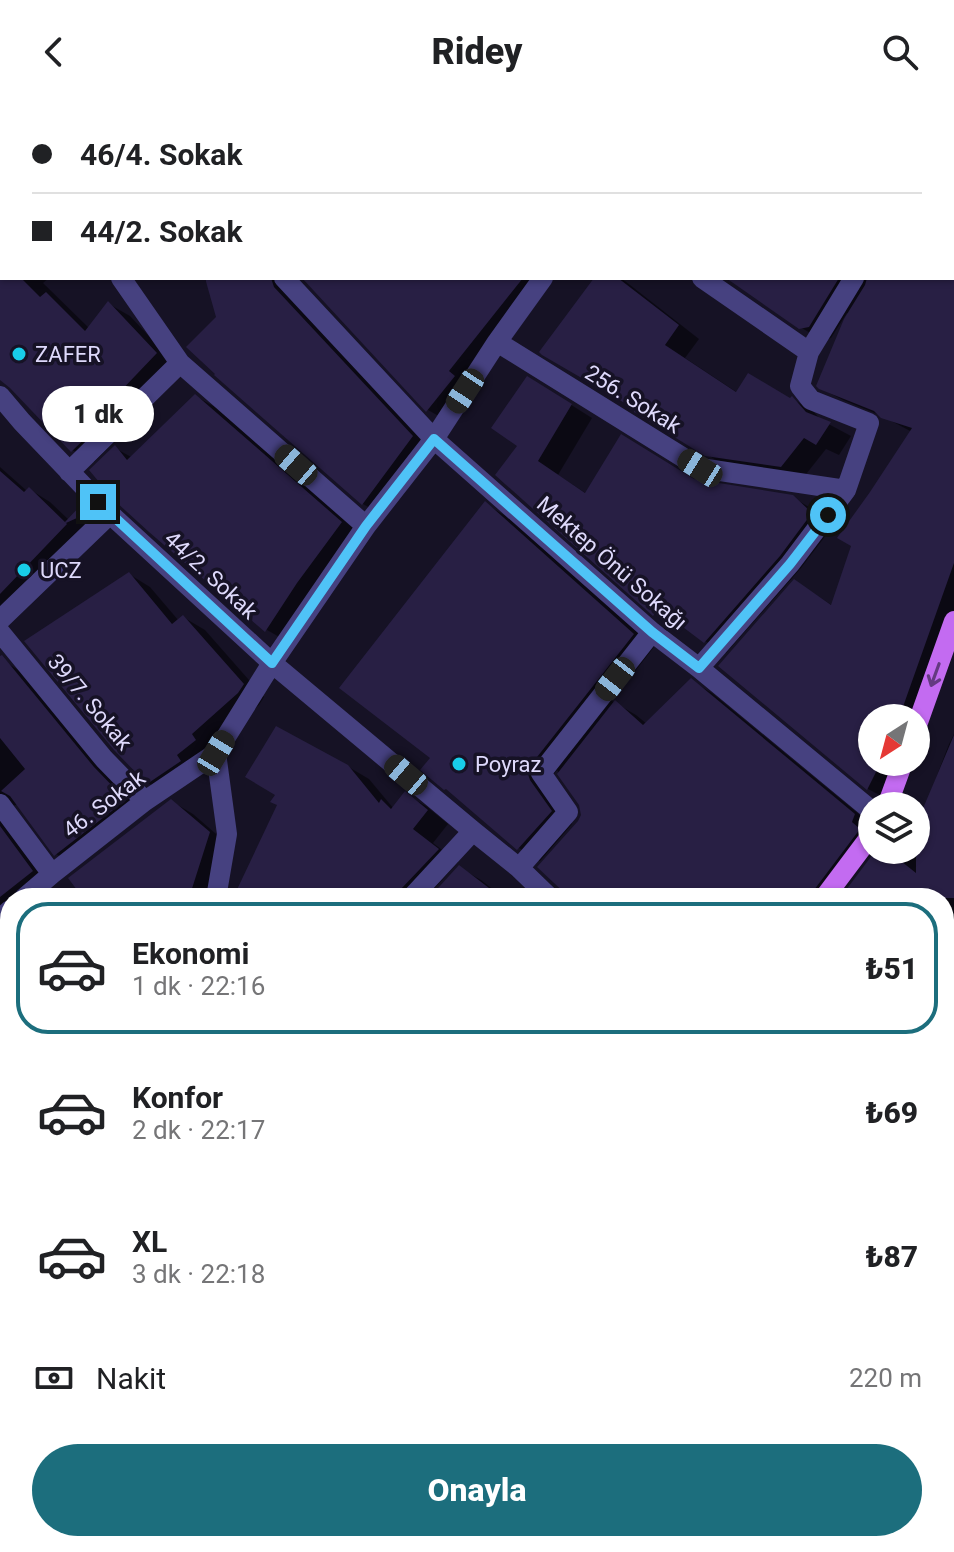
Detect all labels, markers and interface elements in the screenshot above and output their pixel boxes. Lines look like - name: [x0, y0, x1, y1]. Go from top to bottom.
- icon: back: [32, 30, 76, 74]
- icon: search: [878, 30, 922, 74]
- text: Ridey: [432, 31, 522, 73]
- text: 46/4. Sokak: [80, 137, 242, 172]
- text: 44/2. Sokak: [80, 214, 242, 249]
- place label: ZAFER: [35, 342, 101, 367]
- marker: ZAFER: [10, 345, 28, 363]
- street label: 256. Sokak: [580, 360, 686, 439]
- car: [442, 364, 488, 418]
- callout: 1 dk: [42, 386, 154, 442]
- text: 1 dk: [73, 399, 123, 429]
- car: [270, 440, 322, 490]
- car: [673, 445, 727, 491]
- route end: [80, 484, 116, 520]
- street label: Mektep Önü Sokağı: [532, 491, 692, 635]
- route start: [810, 497, 846, 533]
- street label: 44/2. Sokak: [160, 526, 263, 625]
- place label: UCZ: [40, 558, 82, 583]
- marker: UCZ: [15, 561, 33, 579]
- street label: 39/7. Sokak: [43, 649, 138, 756]
- car: [591, 653, 639, 705]
- one-way arrow: [927, 662, 942, 687]
- north arrow: [858, 704, 930, 776]
- map controls: [858, 704, 930, 864]
- car: [193, 726, 239, 780]
- car: [380, 750, 432, 800]
- place label: Poyraz: [475, 752, 542, 777]
- marker: Poyraz: [450, 755, 468, 773]
- street label: 46. Sokak: [58, 765, 150, 843]
- button: layers: [858, 792, 930, 864]
- icon: car: [36, 932, 108, 1004]
- text: Ekonomi: [132, 936, 250, 971]
- text: ₺51: [865, 951, 918, 986]
- text: 1 dk · 22:16: [132, 971, 265, 1001]
- icon: car: [36, 1076, 108, 1148]
- text: Konfor: [132, 1080, 223, 1115]
- text: ₺69: [865, 1095, 918, 1130]
- text: 2 dk · 22:17: [132, 1115, 265, 1145]
- icon: car: [36, 1220, 108, 1292]
- text: XL: [132, 1224, 167, 1259]
- text: ₺87: [865, 1239, 918, 1274]
- text: 3 dk · 22:18: [132, 1259, 265, 1289]
- icon: cash: [32, 1356, 76, 1400]
- text: Nakit: [96, 1361, 166, 1396]
- text: 220 m: [849, 1363, 922, 1393]
- button: Onayla: [32, 1444, 922, 1536]

